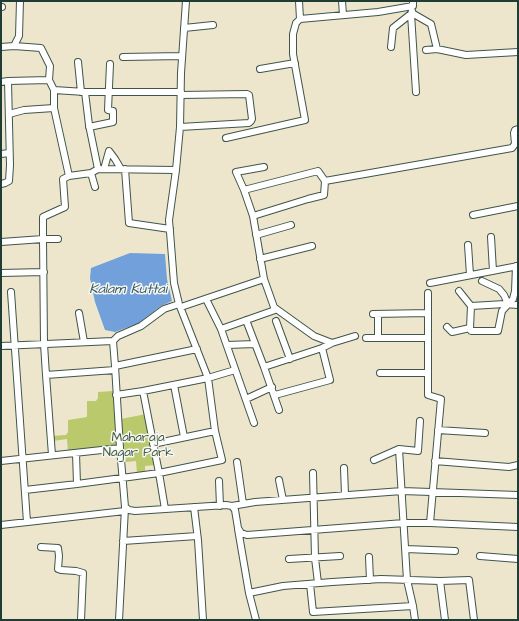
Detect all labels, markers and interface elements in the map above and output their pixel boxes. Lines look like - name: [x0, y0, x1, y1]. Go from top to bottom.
- water label: Kalam Kuttai: [89, 282, 167, 298]
- park label: Maharaja Nagar Park: [103, 430, 173, 461]

